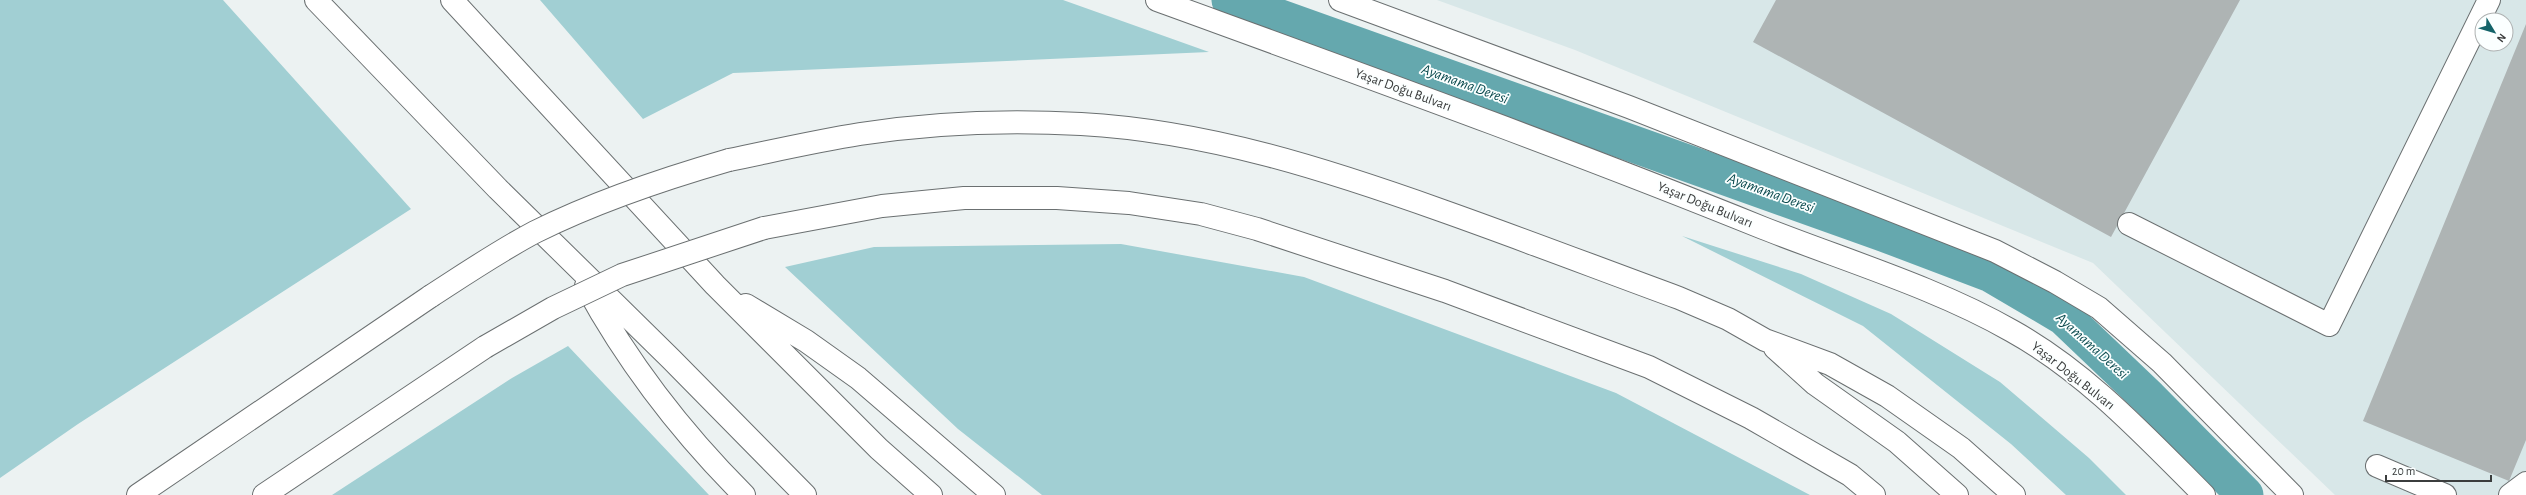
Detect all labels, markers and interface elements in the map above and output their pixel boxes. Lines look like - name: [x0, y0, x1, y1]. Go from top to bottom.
- north arrow: [2474, 12, 2514, 52]
- text: N: [2495, 31, 2508, 44]
- water label: Ayamama Deresi: [1419, 61, 1510, 107]
- street label: Yaşar Doğu Bulvarı: [1353, 66, 1453, 114]
- water label: Ayamama Deresi: [1725, 170, 1816, 216]
- street label: Yaşar Doğu Bulvarı: [1655, 179, 1755, 231]
- water label: Ayamama Deresi: [2052, 309, 2131, 382]
- street label: Yaşar Doğu Bulvarı: [2029, 339, 2117, 413]
- scale bar: [2386, 457, 2491, 483]
- text: 20 m: [2392, 465, 2415, 477]

